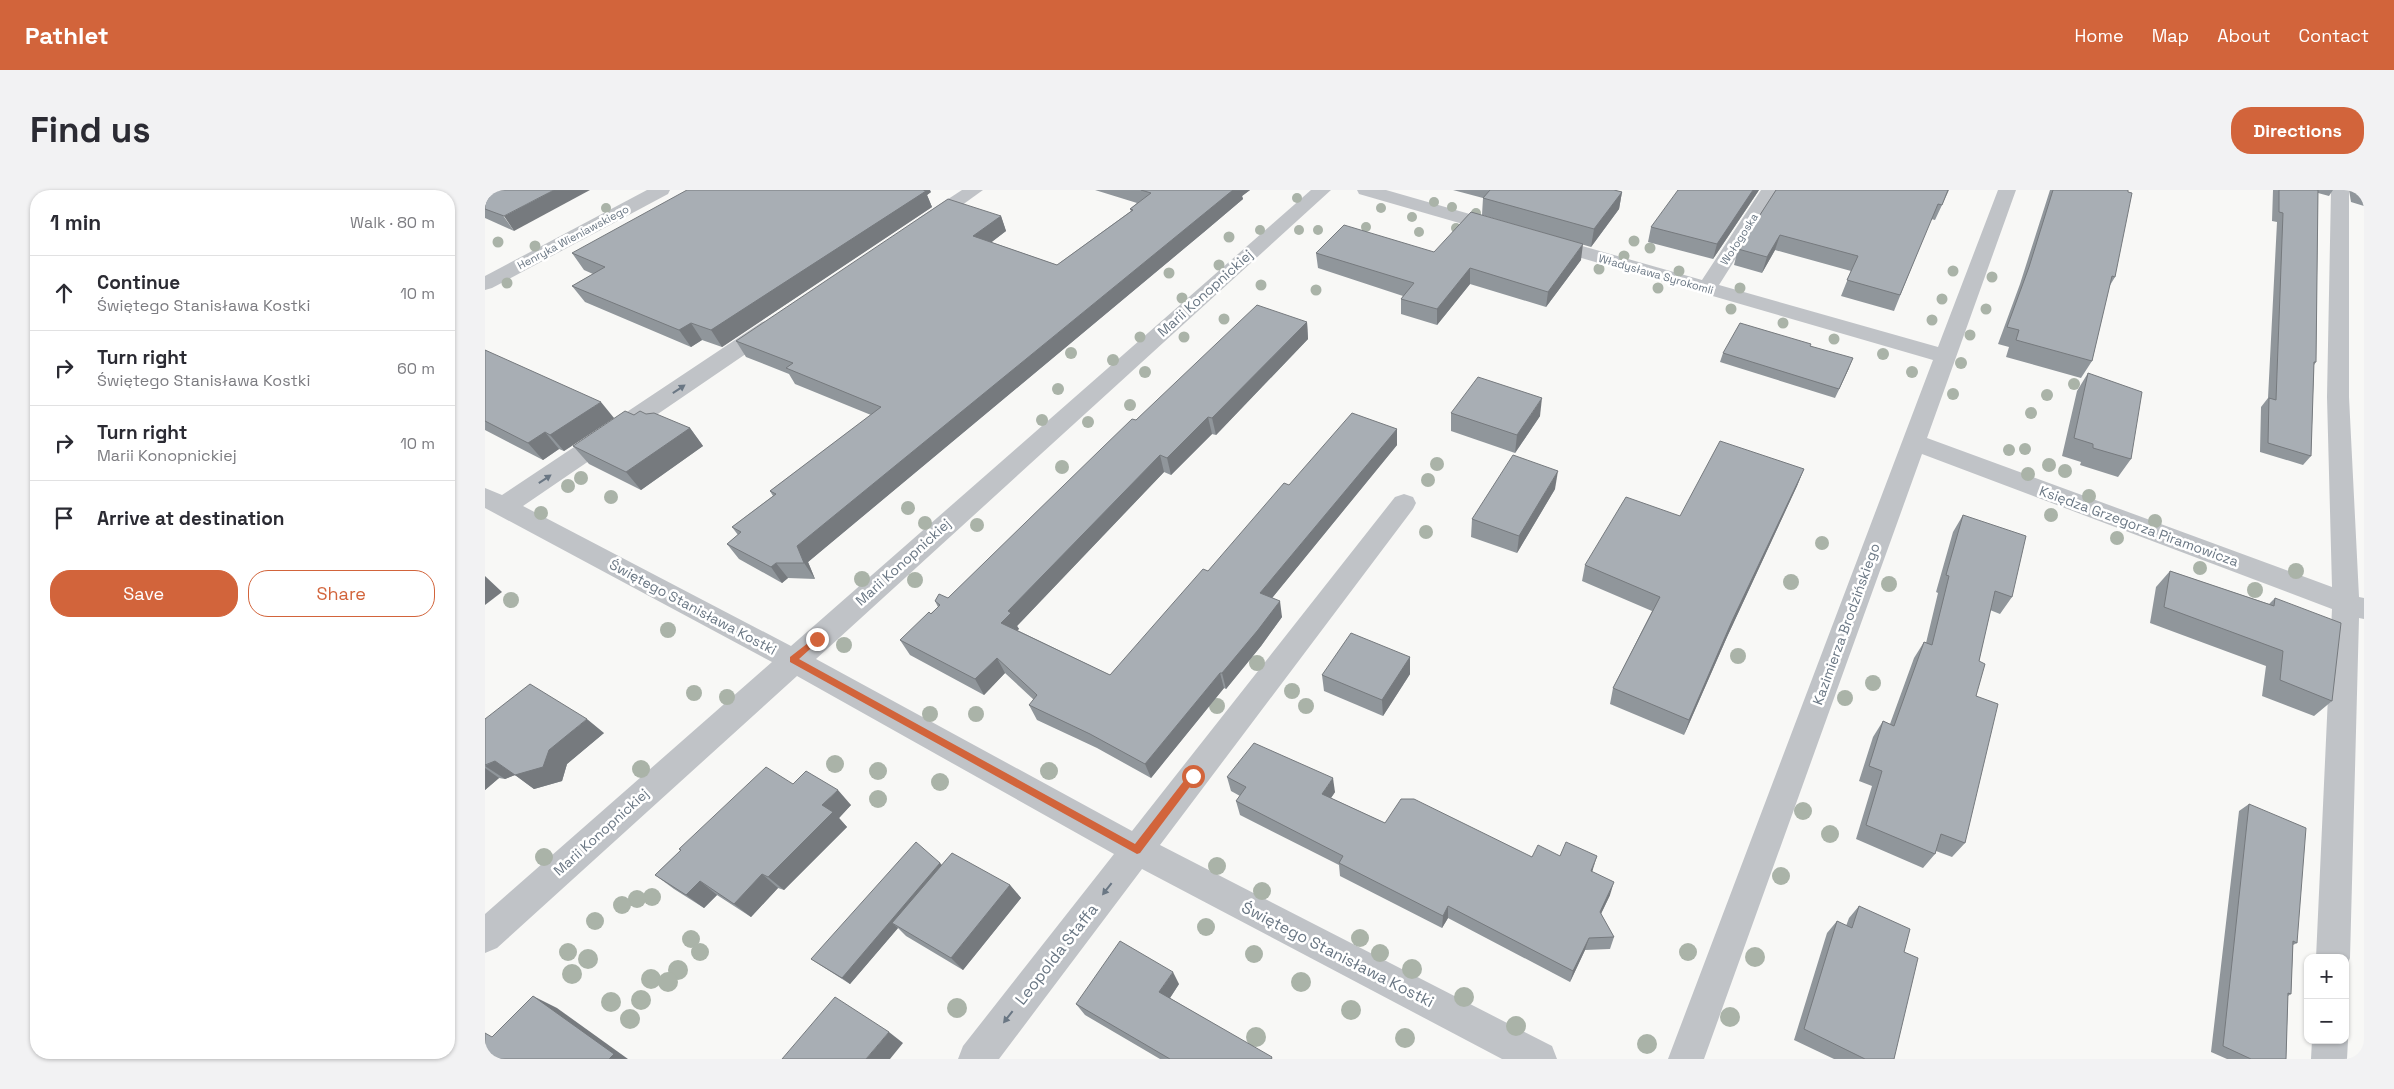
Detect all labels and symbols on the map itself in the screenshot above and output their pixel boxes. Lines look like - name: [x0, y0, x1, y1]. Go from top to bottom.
- street label: Henryka Wieniawskiego: [515, 202, 631, 272]
- street label: Wołogoska: [1717, 210, 1761, 268]
- street label: Marii Konopnickiej: [1154, 245, 1256, 341]
- street label: Władysława Syrokomli: [1597, 251, 1715, 297]
- one-way arrow: [673, 384, 686, 393]
- one-way arrow: [538, 475, 551, 484]
- street label: Księdza Grzegorza Piramowicza: [2037, 482, 2241, 570]
- street label: Marii Konopnickiej: [852, 514, 954, 610]
- street label: Kazimierza Brodzińskiego: [1808, 541, 1884, 707]
- street label: Świętego Stanisława Kostki: [606, 555, 780, 659]
- route end: [806, 628, 829, 651]
- route start: [1182, 765, 1205, 788]
- street label: Marii Konopnickiej: [550, 784, 652, 880]
- one-way arrow: [1101, 882, 1112, 895]
- street label: Świętego Stanisława Kostki: [1238, 897, 1438, 1012]
- street label: Leopolda Staffa: [1010, 899, 1102, 1009]
- one-way arrow: [1002, 1010, 1013, 1023]

